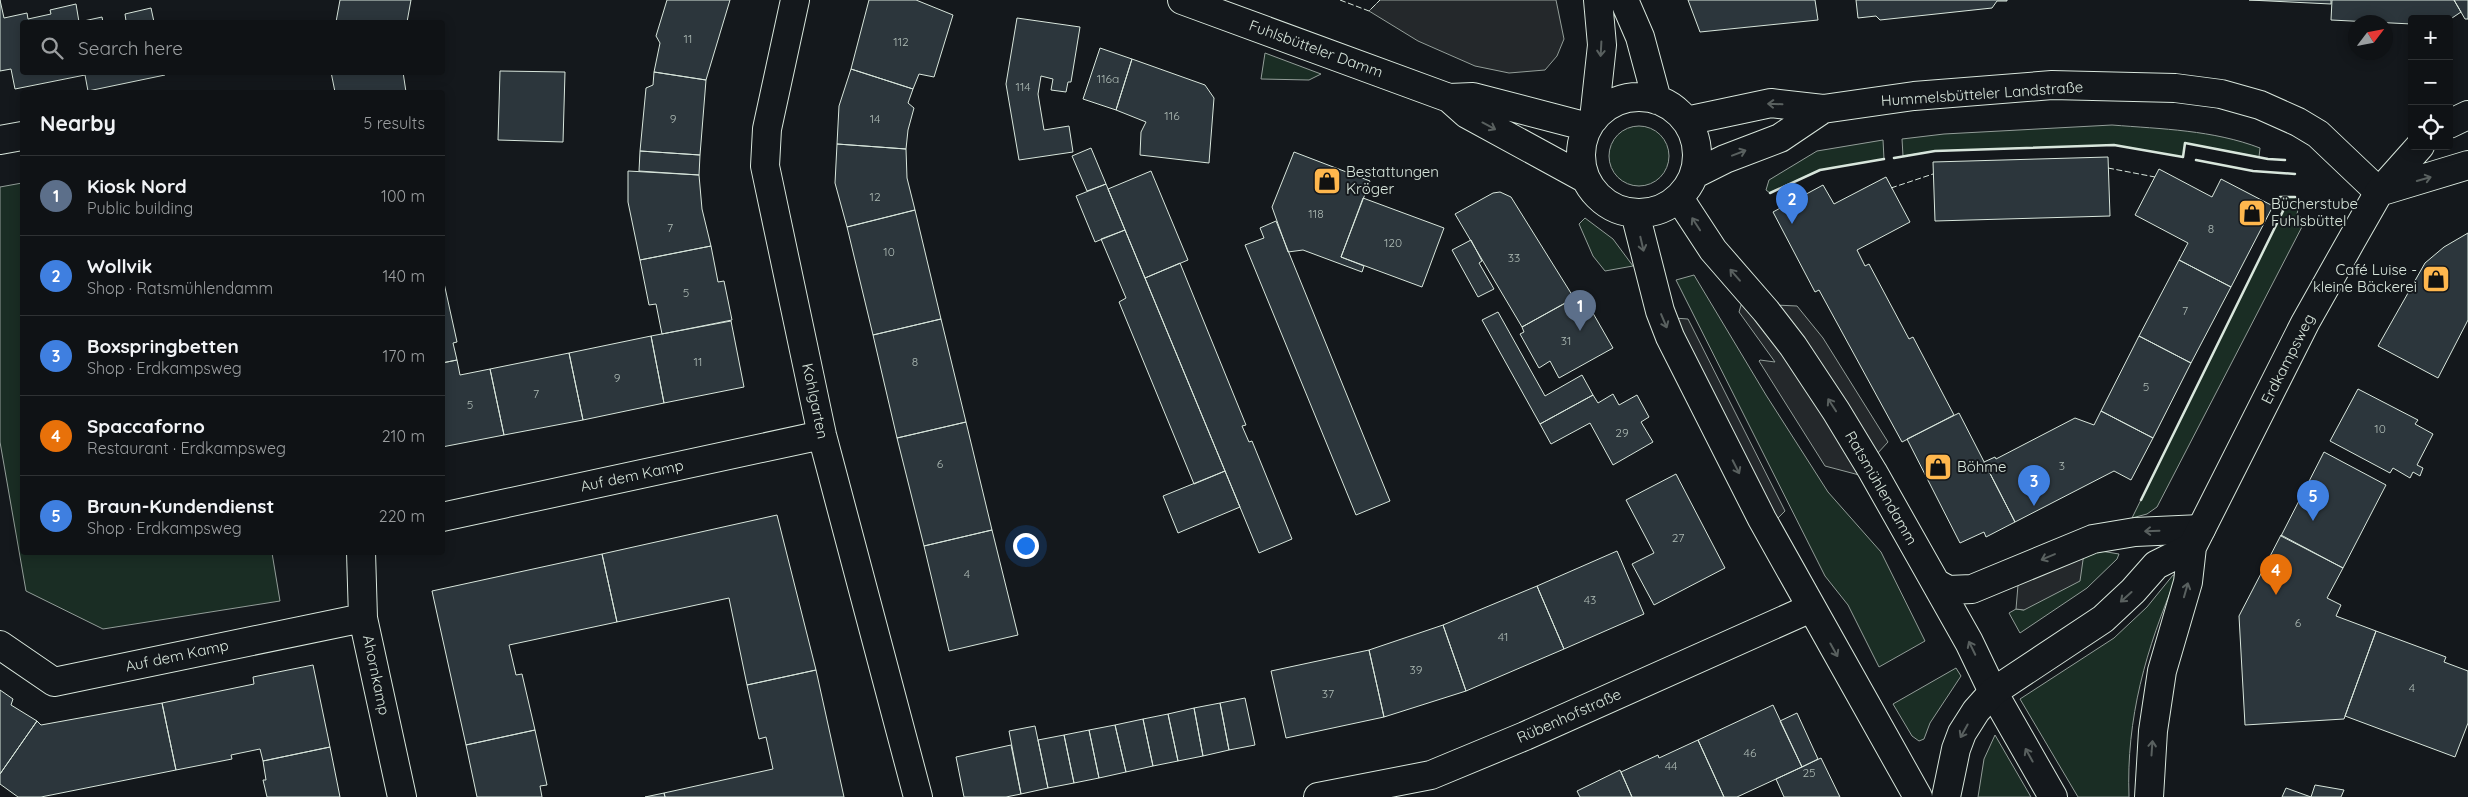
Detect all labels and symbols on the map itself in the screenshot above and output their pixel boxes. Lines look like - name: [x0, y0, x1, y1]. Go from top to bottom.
- north arrow: [2348, 15, 2393, 60]
- street label: Fuhlsbütteler Damm: [1247, 16, 1386, 82]
- house number: 11: [684, 31, 692, 46]
- house number: 112: [893, 34, 909, 49]
- one-way arrow: [1596, 40, 1605, 56]
- house number: 116a: [1097, 71, 1119, 86]
- street label: Hummelsbütteler Landstraße: [1880, 77, 2084, 110]
- house number: 114: [1015, 79, 1031, 94]
- one-way arrow: [1767, 100, 1783, 109]
- house number: 116: [1164, 108, 1180, 123]
- house number: 9: [670, 111, 677, 126]
- house number: 14: [870, 111, 880, 126]
- one-way arrow: [1481, 121, 1496, 131]
- one-way arrow: [1731, 148, 1746, 158]
- place label: Bestattungen Kröger: [1346, 162, 1439, 198]
- shop icon: Bestattungen Kröger: [1312, 166, 1342, 196]
- one-way arrow: [2416, 174, 2432, 183]
- pin: 2: [1776, 183, 1808, 224]
- house number: 12: [869, 189, 881, 204]
- place label: Bücherstube Fuhlsbüttel: [2271, 194, 2358, 230]
- shop icon: Bücherstube Fuhlsbüttel: [2237, 198, 2267, 228]
- house number: 118: [1308, 206, 1324, 221]
- one-way arrow: [1691, 217, 1701, 231]
- house number: 7: [667, 220, 673, 235]
- house number: 8: [2208, 221, 2214, 236]
- house number: 120: [1384, 235, 1402, 250]
- one-way arrow: [1638, 235, 1647, 251]
- house number: 10: [883, 244, 895, 259]
- house number: 33: [1508, 250, 1520, 265]
- place label: Café Luise - kleine Bäckerei: [2313, 260, 2417, 296]
- shop icon: Café Luise - kleine Bäckerei: [2421, 264, 2451, 294]
- one-way arrow: [1729, 268, 1740, 281]
- house number: 5: [683, 285, 689, 300]
- pin: 1: [1564, 290, 1596, 331]
- house number: 7: [2182, 303, 2188, 318]
- street label: Erdkampsweg: [2257, 310, 2318, 407]
- one-way arrow: [1659, 313, 1669, 328]
- house number: 31: [1561, 333, 1571, 348]
- house number: 11: [694, 354, 702, 369]
- house number: 8: [912, 354, 918, 369]
- street label: Kohlgarten: [798, 361, 833, 441]
- house number: 9: [614, 370, 621, 385]
- house number: 5: [2143, 379, 2149, 394]
- house number: 7: [533, 386, 539, 401]
- house number: 5: [467, 397, 473, 412]
- one-way arrow: [1827, 398, 1837, 412]
- house number: 10: [2374, 421, 2386, 436]
- house number: 29: [1615, 425, 1629, 440]
- street label: Ratsmühlendamm: [1841, 427, 1922, 548]
- shop icon: Böhme: [1923, 452, 1953, 482]
- street label: Auf dem Kamp: [579, 455, 685, 496]
- house number: 6: [937, 456, 944, 471]
- place label: Böhme: [1957, 457, 2007, 476]
- house number: 3: [2059, 458, 2065, 473]
- one-way arrow: [1731, 459, 1741, 474]
- pin: 3: [2018, 465, 2050, 506]
- pin: 5: [2297, 480, 2329, 521]
- one-way arrow: [2144, 526, 2160, 536]
- house number: 27: [1672, 530, 1684, 545]
- your location: [1013, 533, 1039, 559]
- one-way arrow: [2041, 553, 2056, 563]
- pin: 4: [2260, 554, 2292, 595]
- house number: 4: [964, 566, 970, 581]
- one-way arrow: [2181, 582, 2191, 598]
- one-way arrow: [2120, 591, 2133, 603]
- house number: 43: [1584, 592, 1596, 607]
- house number: 6: [2295, 615, 2302, 630]
- house number: 41: [1498, 629, 1508, 644]
- street label: Ahornkamp: [359, 633, 394, 717]
- street label: Auf dem Kamp: [124, 635, 230, 676]
- one-way arrow: [1967, 641, 1976, 656]
- one-way arrow: [1830, 643, 1840, 657]
- house number: 39: [1410, 662, 1423, 677]
- house number: 4: [2409, 680, 2415, 695]
- street label: Rübenhofstraße: [1514, 684, 1624, 747]
- house number: 37: [1322, 686, 1334, 701]
- one-way arrow: [1959, 724, 1969, 738]
- one-way arrow: [2147, 741, 2157, 757]
- house number: 46: [1744, 745, 1757, 760]
- one-way arrow: [2024, 748, 2034, 762]
- house number: 44: [1665, 758, 1677, 773]
- house number: 25: [1802, 765, 1816, 780]

